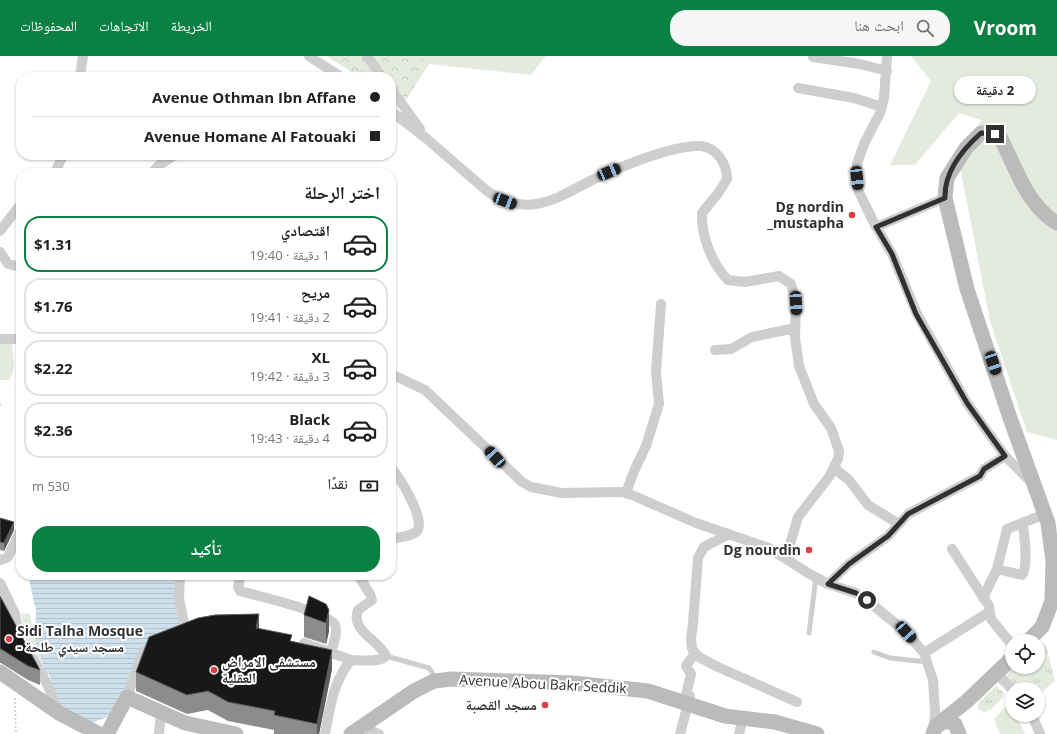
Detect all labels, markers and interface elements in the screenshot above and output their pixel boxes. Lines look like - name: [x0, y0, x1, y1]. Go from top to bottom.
- search box: [670, 10, 950, 46]
- text: ابحث هنا: [854, 15, 904, 35]
- text: Vroom: [974, 15, 1037, 41]
- text: المحفوظات: [20, 16, 77, 35]
- text: الاتجاهات: [99, 16, 149, 35]
- text: الخريطة: [171, 16, 212, 35]
- icon: search: [914, 17, 936, 39]
- callout: 2 دقيقة: [954, 76, 1036, 104]
- text: 2 دقيقة: [976, 81, 1014, 99]
- text: Avenue Othman Ibn Affane: [152, 87, 356, 107]
- route end: [986, 125, 1004, 143]
- text: Avenue Homane Al Fatouaki: [144, 126, 356, 146]
- car: [596, 162, 622, 182]
- car: [850, 165, 864, 191]
- text: اختر الرحلة: [304, 180, 380, 204]
- car: [492, 191, 518, 211]
- place label: Dg nordin _mustapha: [766, 197, 844, 232]
- marker: Dg nordin _mustapha: [847, 210, 857, 220]
- text: اقتصادي: [281, 220, 330, 240]
- icon: car: [342, 226, 378, 262]
- text: $1.31: [34, 234, 73, 254]
- text: 1 دقيقة · 19:40: [249, 246, 330, 264]
- text: مريح: [301, 282, 330, 302]
- icon: car: [342, 288, 378, 324]
- car: [789, 291, 803, 315]
- text: $1.76: [34, 296, 73, 316]
- text: 2 دقيقة · 19:41: [249, 308, 330, 326]
- text: XL: [312, 347, 330, 367]
- icon: car: [342, 350, 378, 386]
- car: [983, 350, 1003, 376]
- text: $2.22: [34, 358, 73, 378]
- text: 3 دقيقة · 19:42: [249, 367, 330, 385]
- text: Black: [289, 409, 330, 429]
- icon: car: [342, 412, 378, 448]
- text: $2.36: [34, 420, 73, 440]
- text: 4 دقيقة · 19:43: [249, 429, 330, 447]
- car: [483, 444, 507, 470]
- text: نقدًا: [327, 473, 348, 493]
- icon: cash: [358, 475, 380, 497]
- text: 530 m: [32, 477, 70, 495]
- button: تأكيد: [32, 526, 380, 572]
- place label: Dg nourdin: [723, 540, 801, 559]
- marker: Dg nourdin: [804, 545, 814, 555]
- route start: [858, 591, 876, 609]
- car: [894, 619, 918, 645]
- place label: Sidi Talha Mosque - مسجد سيدي طلحة: [17, 621, 143, 658]
- marker: Sidi Talha Mosque - مسجد سيدي طلحة: [4, 634, 14, 644]
- map controls: [1005, 634, 1045, 722]
- button: locate: [1005, 634, 1045, 674]
- place label: مستشفى الامراض العقلية: [222, 652, 316, 687]
- marker: مستشفى الامراض العقلية: [209, 665, 219, 675]
- street label: Avenue Abou Bakr Seddik: [459, 670, 628, 697]
- button: layers: [1005, 682, 1045, 722]
- place label: مسجد القصبة: [466, 695, 537, 714]
- marker: مسجد القصبة: [540, 700, 550, 710]

